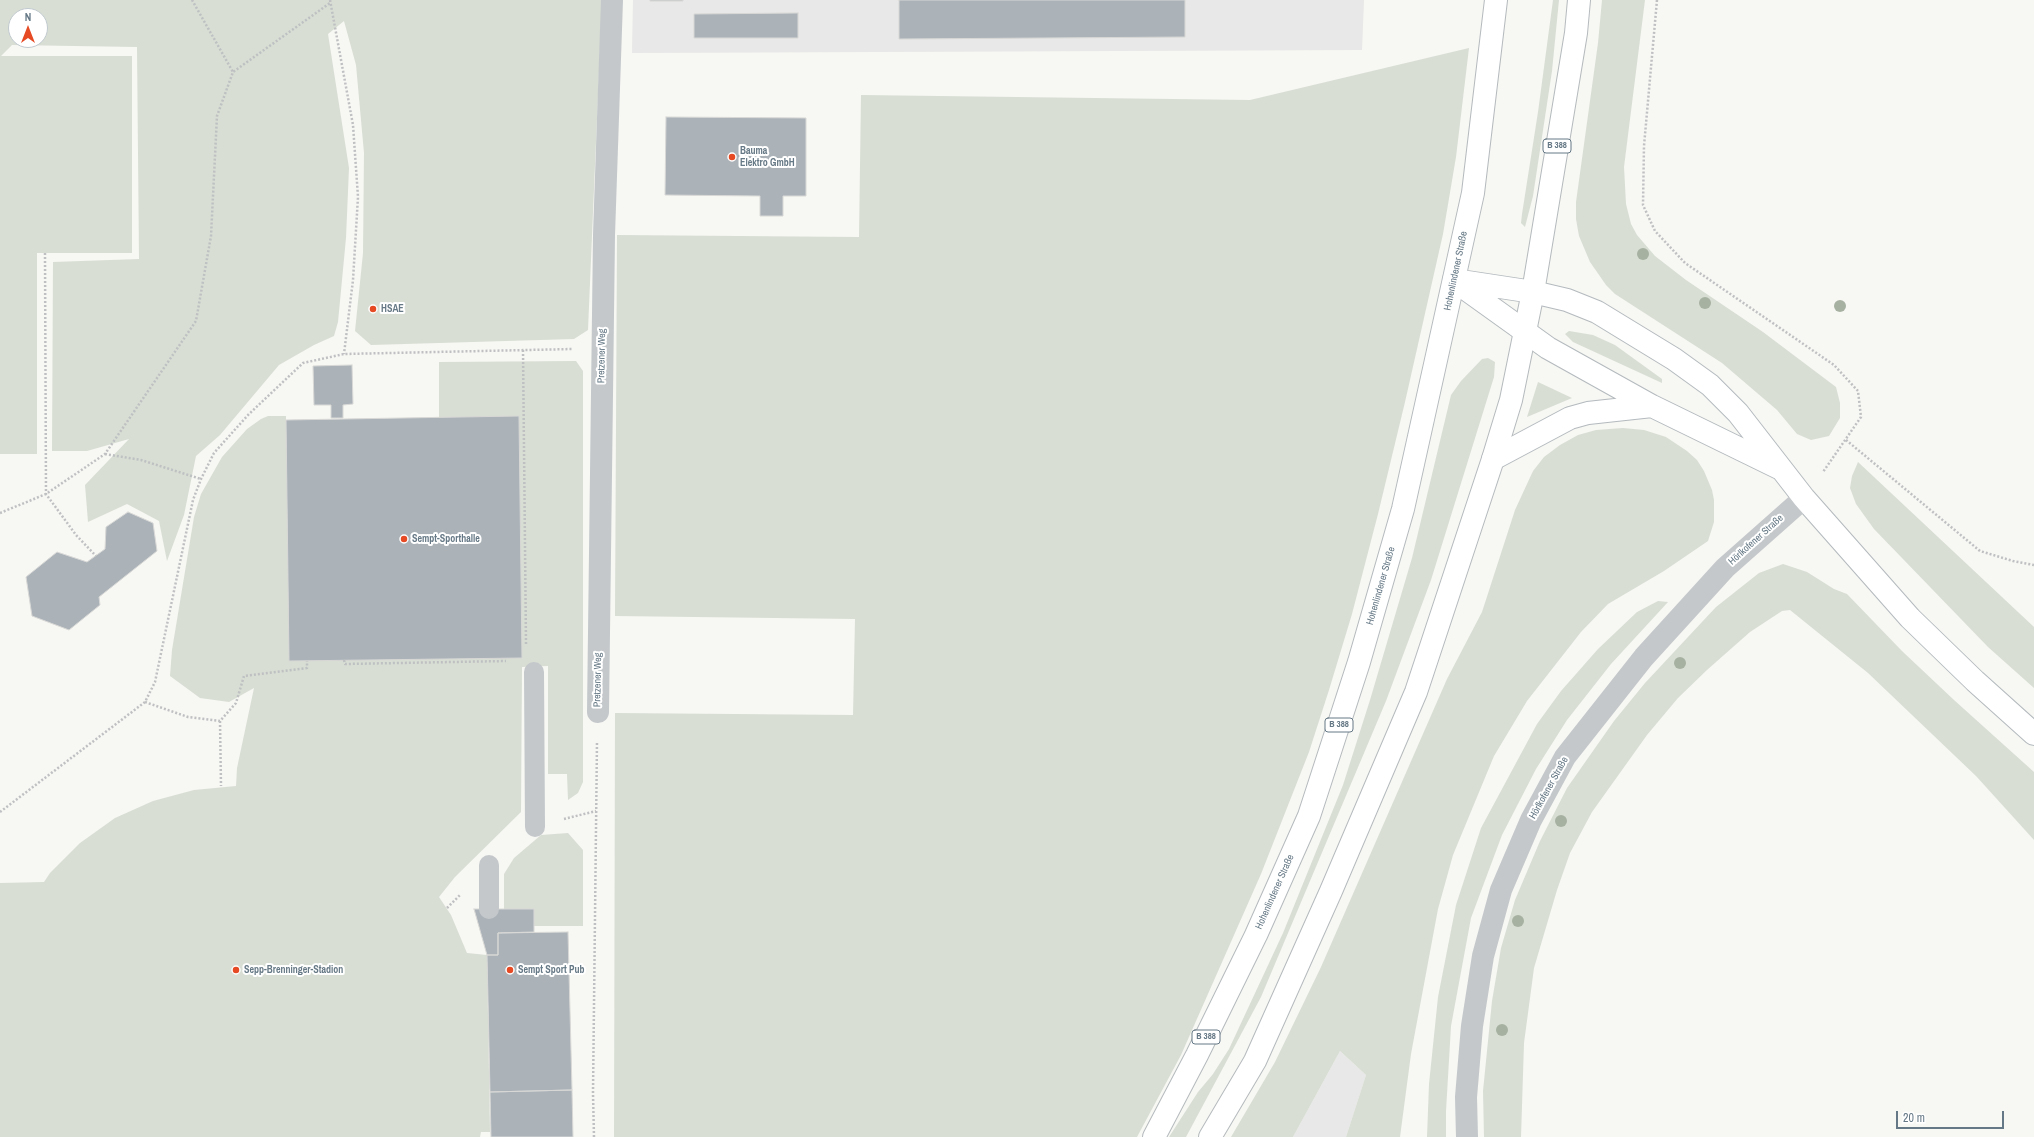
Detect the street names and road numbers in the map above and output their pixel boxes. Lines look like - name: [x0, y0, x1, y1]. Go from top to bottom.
- road number: B 388: [1543, 139, 1571, 153]
- street label: Hohenlindener Straße: [1442, 230, 1470, 312]
- street label: Pretzener Weg: [596, 329, 608, 383]
- street label: Hörlkofener Straße: [1726, 512, 1786, 568]
- street label: Hohenlindener Straße: [1364, 546, 1398, 626]
- street label: Pretzener Weg: [592, 653, 604, 707]
- road number: B 388: [1325, 718, 1353, 732]
- street label: Hörlkofener Straße: [1527, 755, 1571, 821]
- street label: Hohenlindener Straße: [1253, 853, 1297, 931]
- road number: B 388: [1192, 1030, 1220, 1044]

